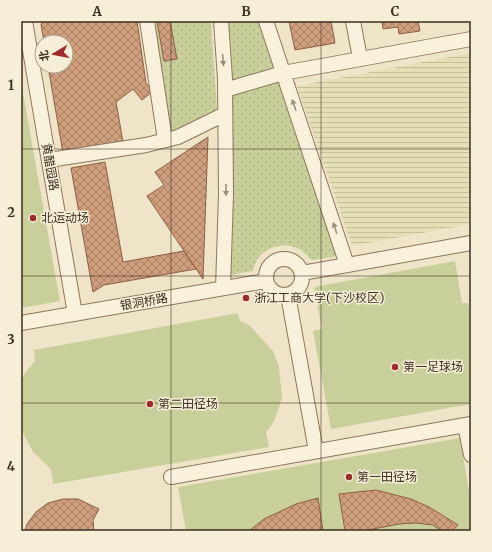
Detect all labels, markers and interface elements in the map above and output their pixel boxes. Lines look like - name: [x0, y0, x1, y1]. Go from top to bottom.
- text: A: [91, 3, 102, 20]
- text: B: [241, 3, 251, 20]
- text: C: [391, 3, 400, 20]
- north arrow: [34, 34, 74, 74]
- text: 北: [36, 49, 52, 62]
- one-way arrow: [220, 54, 227, 66]
- text: 1: [8, 77, 14, 94]
- one-way arrow: [290, 99, 296, 111]
- street label: 黄醋园路: [39, 142, 62, 192]
- one-way arrow: [223, 184, 229, 197]
- text: 2: [7, 204, 15, 221]
- place label: 北运动场: [41, 210, 89, 225]
- marker: 北运动场: [28, 213, 38, 223]
- one-way arrow: [332, 222, 338, 234]
- street label: 银洞桥路: [119, 290, 169, 313]
- place label: 浙江工商大学(下沙校区): [254, 290, 384, 305]
- marker: 浙江工商大学(下沙校区): [241, 293, 251, 303]
- text: 3: [7, 331, 15, 348]
- place label: 第一足球场: [403, 359, 463, 374]
- marker: 第一足球场: [390, 362, 400, 372]
- place label: 第二田径场: [158, 396, 218, 411]
- marker: 第二田径场: [145, 399, 155, 409]
- text: 4: [7, 458, 16, 475]
- place label: 第一田径场: [357, 469, 417, 484]
- marker: 第一田径场: [344, 472, 354, 482]

